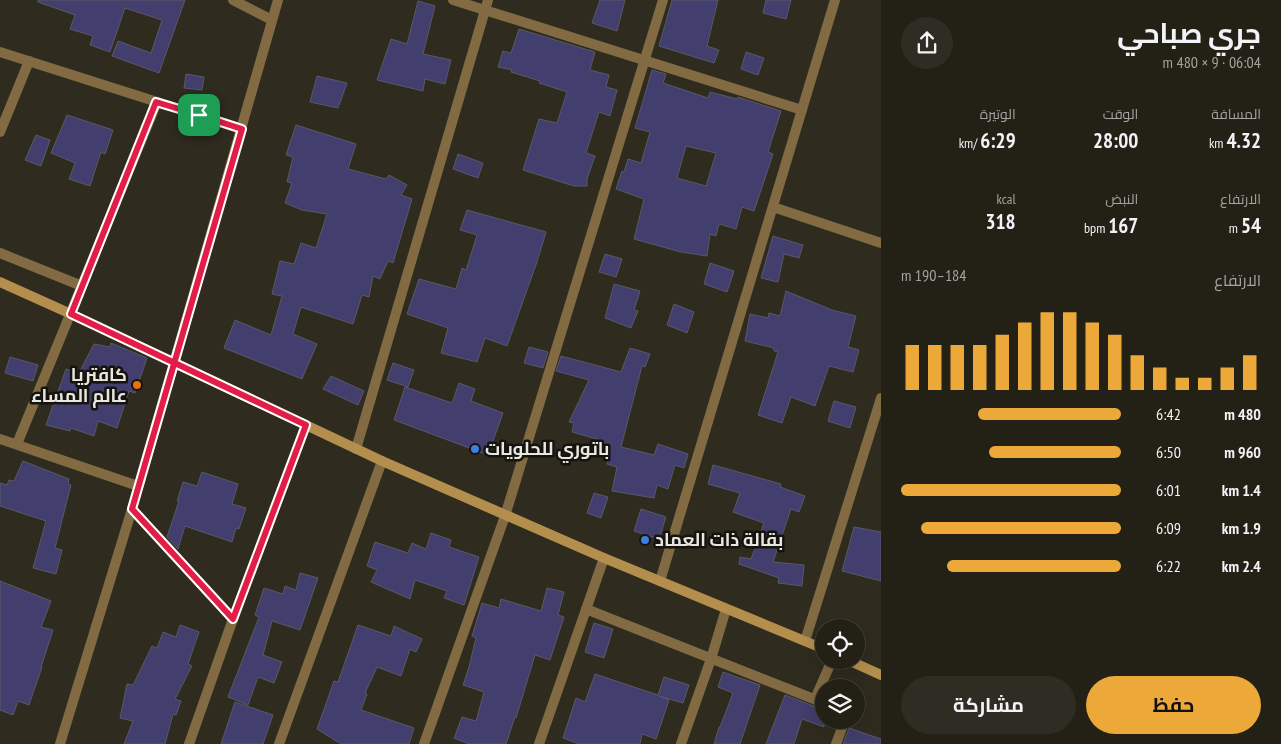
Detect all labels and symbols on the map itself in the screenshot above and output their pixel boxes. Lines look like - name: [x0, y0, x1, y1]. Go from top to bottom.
- pin: [178, 94, 220, 136]
- place label: كافتريا عالم المساء: [31, 363, 127, 408]
- marker: كافتريا عالم المساء: [131, 379, 143, 391]
- place label: باتوري للحلويات: [485, 437, 609, 463]
- marker: باتوري للحلويات: [469, 443, 481, 455]
- place label: بقالة ذات العماد: [655, 528, 783, 551]
- marker: بقالة ذات العماد: [639, 534, 651, 546]

